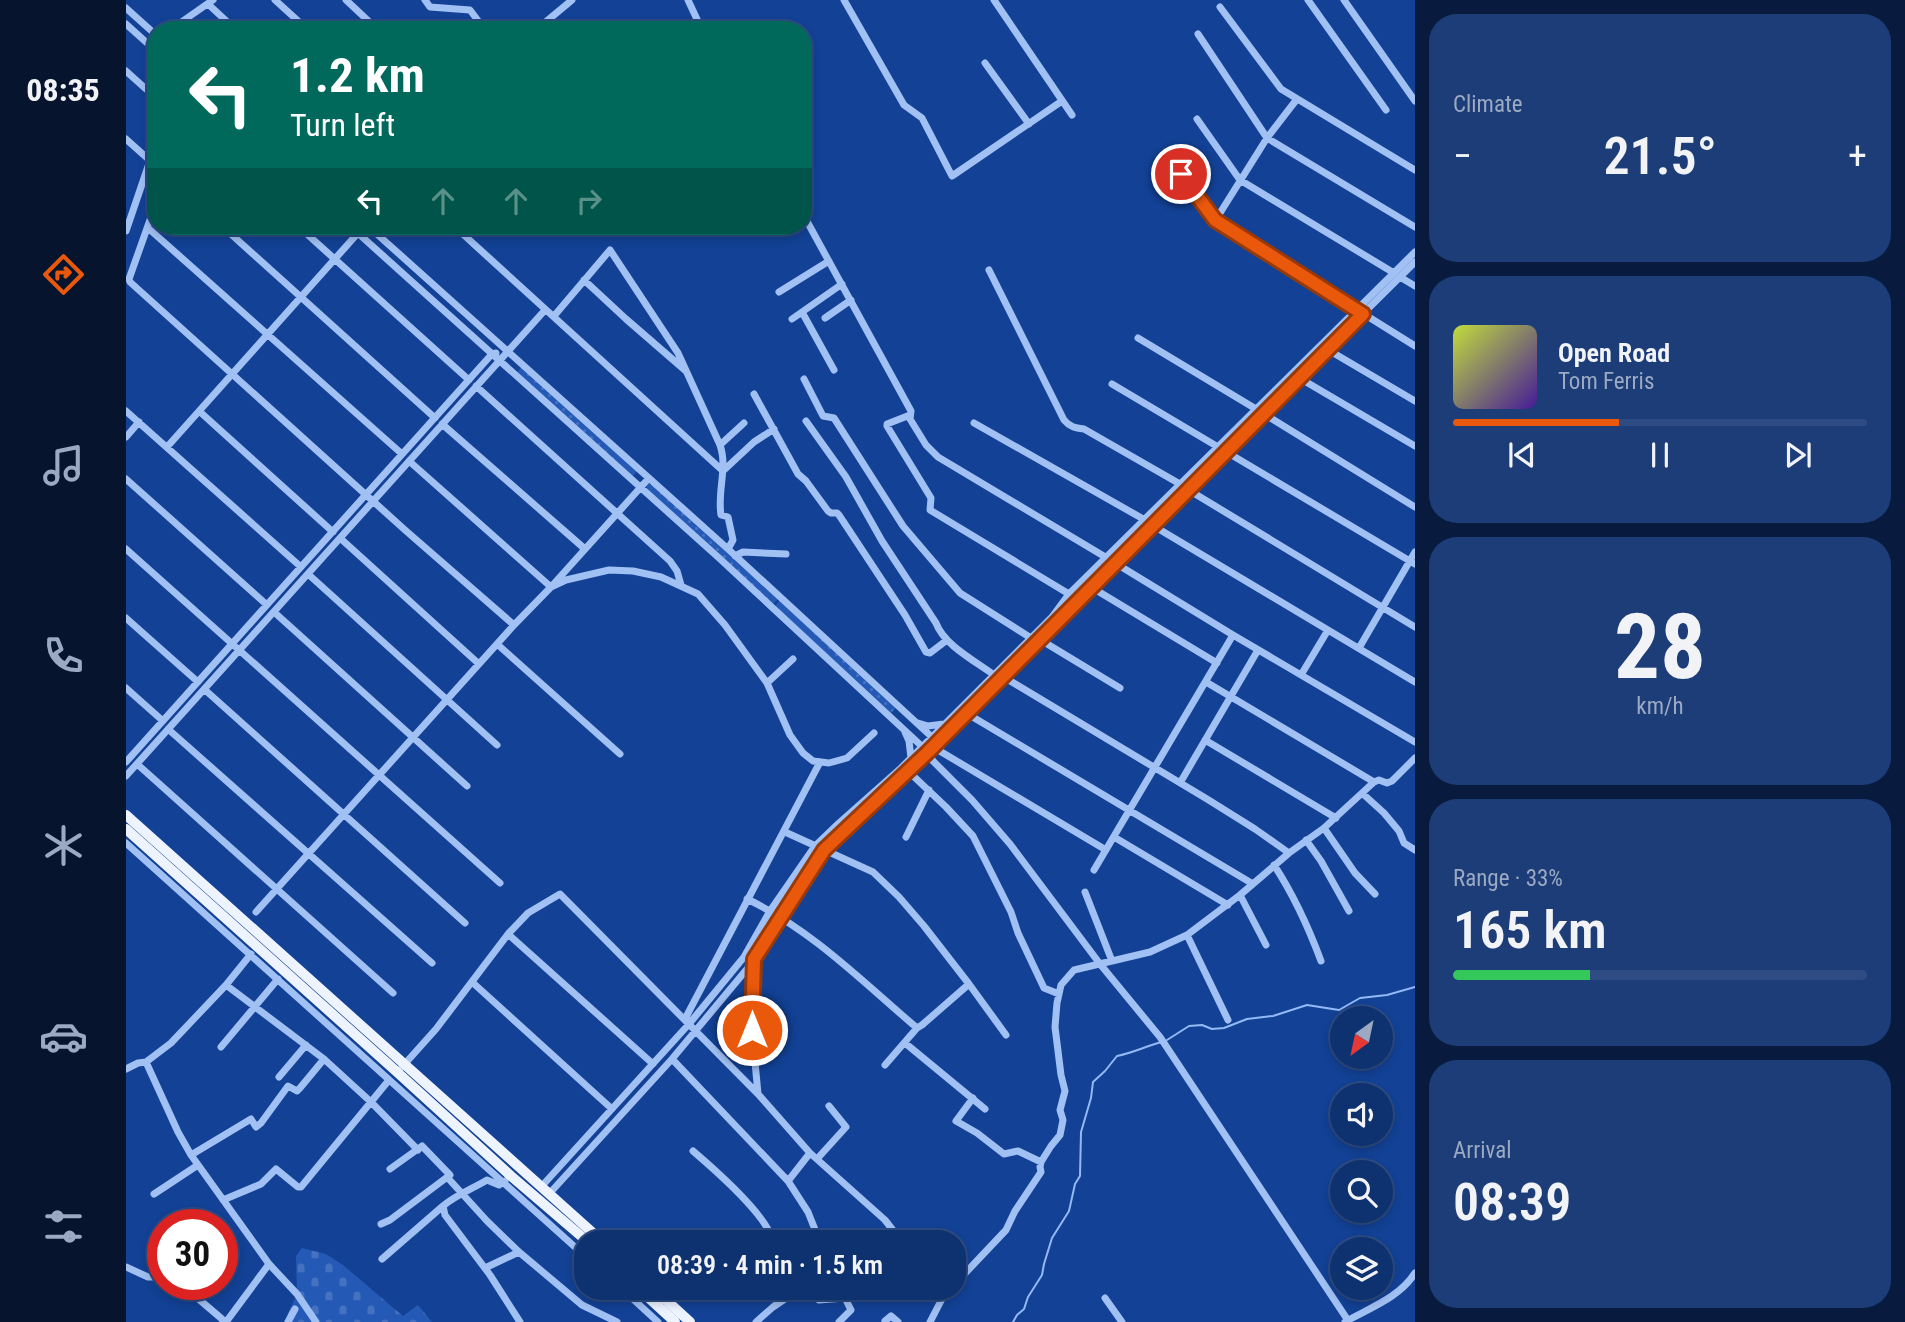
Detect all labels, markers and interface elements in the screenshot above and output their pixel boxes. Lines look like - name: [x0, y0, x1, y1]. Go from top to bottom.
- text: 1.2 km: [290, 47, 425, 104]
- icon: left: [175, 49, 266, 140]
- text: 08:35: [26, 71, 100, 109]
- text: Climate: [1453, 91, 1523, 118]
- text: Turn left: [290, 106, 395, 144]
- text: 21.5°: [1603, 126, 1717, 187]
- text: −: [1453, 134, 1472, 178]
- text: +: [1848, 134, 1867, 178]
- pin: [1151, 144, 1211, 204]
- icon: arrive: [1162, 155, 1200, 193]
- icon: left: [351, 182, 389, 220]
- icon: ahead: [424, 182, 462, 220]
- icon: ahead: [497, 182, 535, 220]
- icon: right: [570, 182, 608, 220]
- icon: directions: [39, 250, 88, 299]
- text: Open Road: [1558, 338, 1670, 368]
- text: Tom Ferris: [1558, 368, 1654, 395]
- icon: previous: [1503, 436, 1541, 474]
- icon: pause: [1641, 436, 1679, 474]
- icon: next: [1779, 436, 1817, 474]
- icon: music: [39, 441, 88, 490]
- text: 28: [1614, 594, 1706, 700]
- icon: phone: [39, 631, 88, 680]
- text: km/h: [1636, 693, 1684, 720]
- icon: climate: [39, 821, 88, 870]
- text: Range · 33%: [1453, 865, 1563, 892]
- text: 165 km: [1453, 900, 1607, 961]
- position arrow: [715, 993, 789, 1067]
- north arrow: [1330, 1006, 1393, 1069]
- map controls: [1330, 1006, 1393, 1300]
- icon: car: [39, 1012, 88, 1061]
- button: sound: [1330, 1083, 1393, 1146]
- text: Arrival: [1453, 1137, 1512, 1164]
- button: search: [1330, 1160, 1393, 1223]
- text: 08:39: [1453, 1172, 1571, 1233]
- icon: filters: [39, 1202, 88, 1251]
- speed limit sign: 30: [147, 1209, 238, 1300]
- button: layers: [1330, 1237, 1393, 1300]
- text: 08:39 · 4 min · 1.5 km: [657, 1250, 883, 1280]

